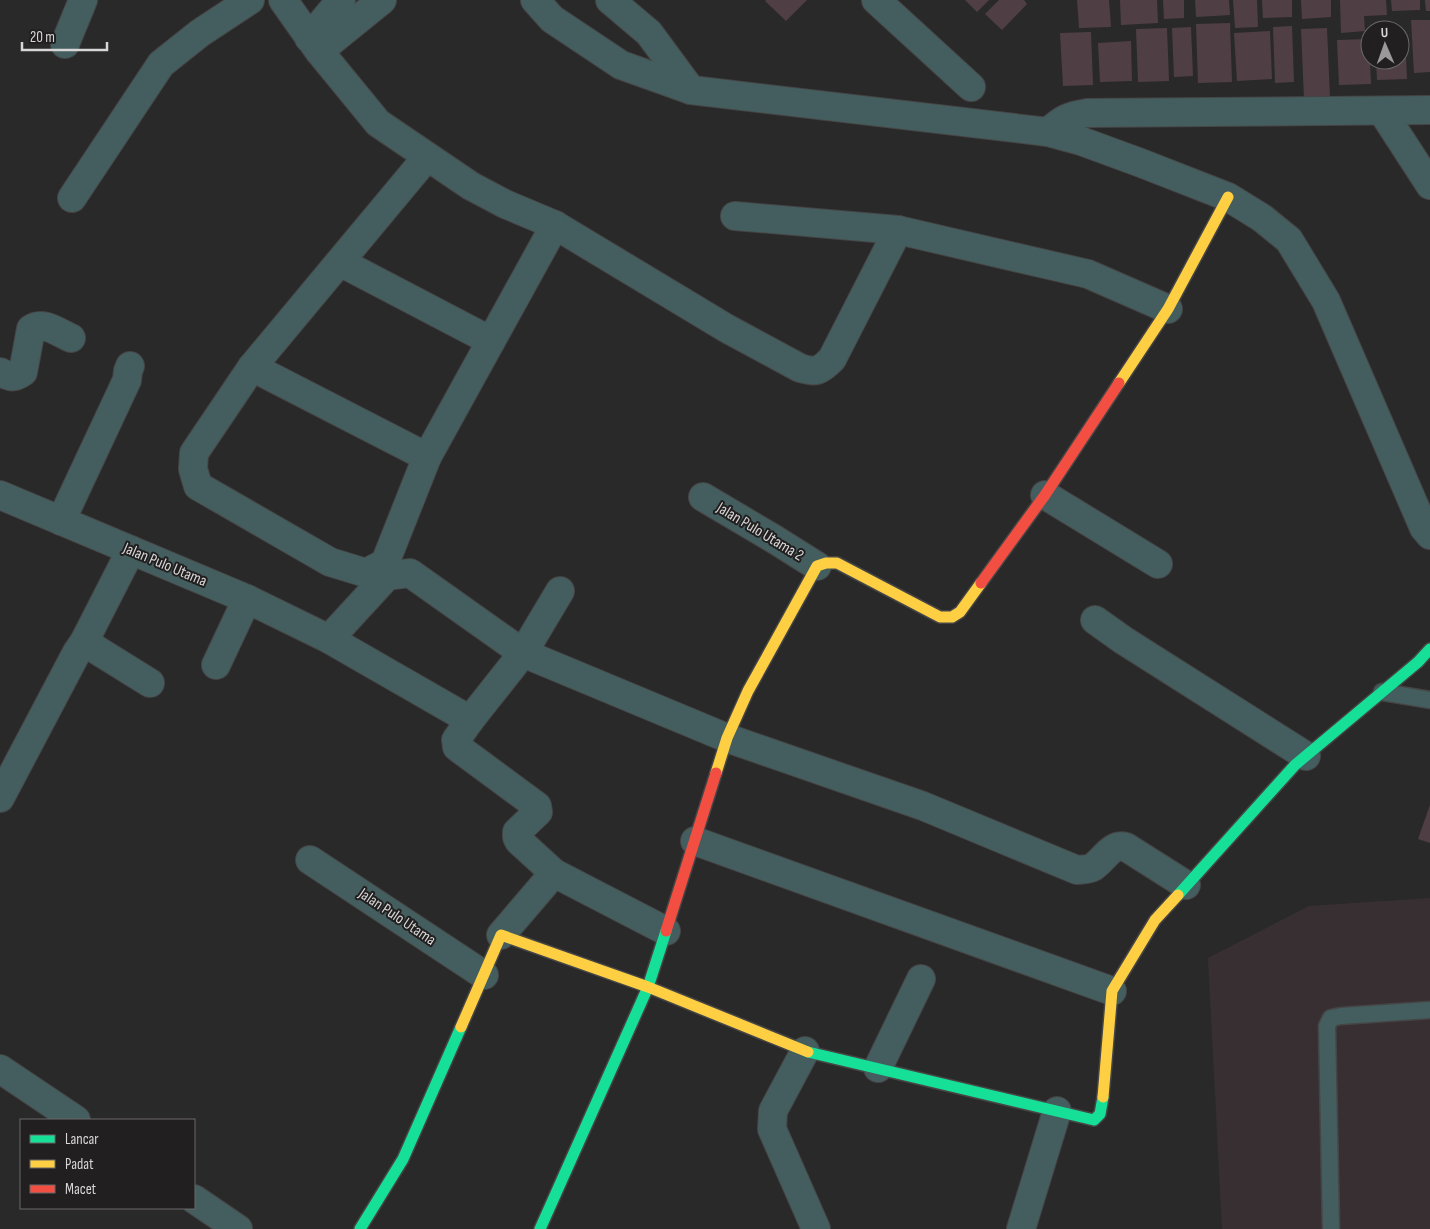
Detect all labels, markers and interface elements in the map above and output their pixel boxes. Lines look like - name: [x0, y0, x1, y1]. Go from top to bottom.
- scale bar: [22, 20, 108, 52]
- north arrow: [1360, 20, 1410, 70]
- text: U: [1381, 24, 1389, 41]
- text: 20 m: [30, 28, 55, 47]
- street label: Jalan Pulo Utama 2: [712, 498, 807, 565]
- street label: Jalan Pulo Utama: [119, 538, 210, 591]
- street label: Jalan Pulo Utama: [354, 884, 439, 950]
- legend: [20, 1119, 195, 1209]
- text: Lancar: [65, 1130, 99, 1149]
- text: Padat: [65, 1155, 94, 1174]
- text: Macet: [65, 1180, 97, 1199]

